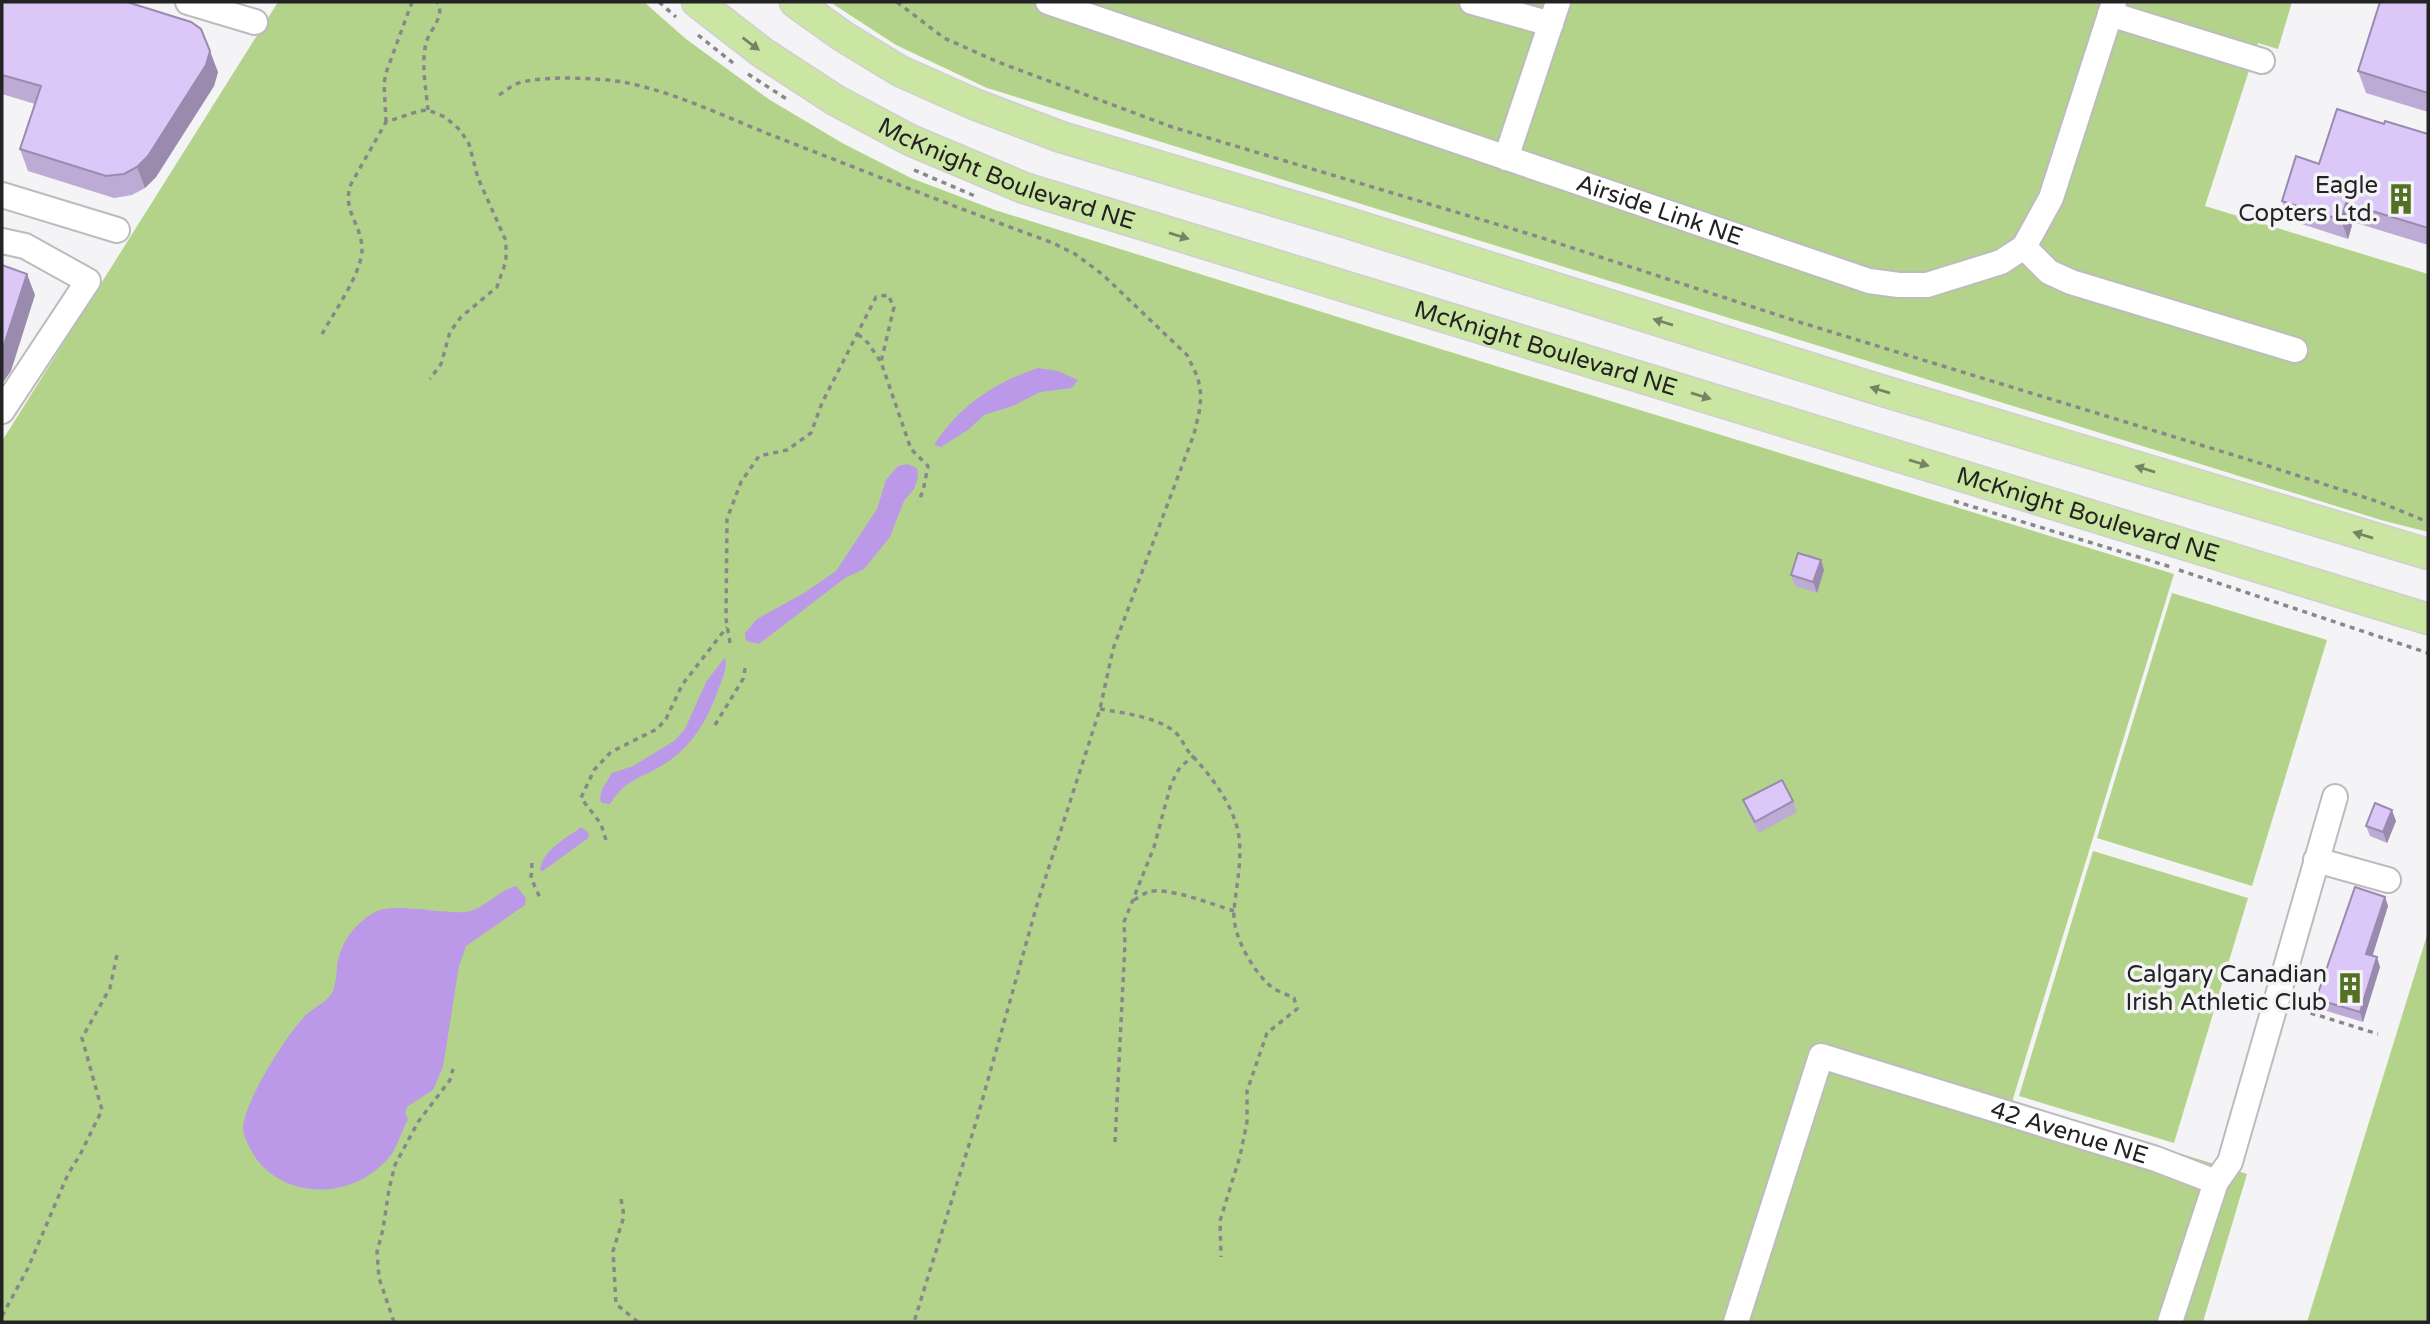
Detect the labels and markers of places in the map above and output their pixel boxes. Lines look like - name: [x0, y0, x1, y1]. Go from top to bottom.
- place label: Eagle Copters Ltd.: [2238, 171, 2378, 228]
- building icon: Eagle Copters Ltd.: [2384, 182, 2418, 216]
- place label: Calgary Canadian Irish Athletic Club: [2126, 960, 2327, 1017]
- building icon: Calgary Canadian Irish Athletic Club: [2333, 971, 2367, 1005]

